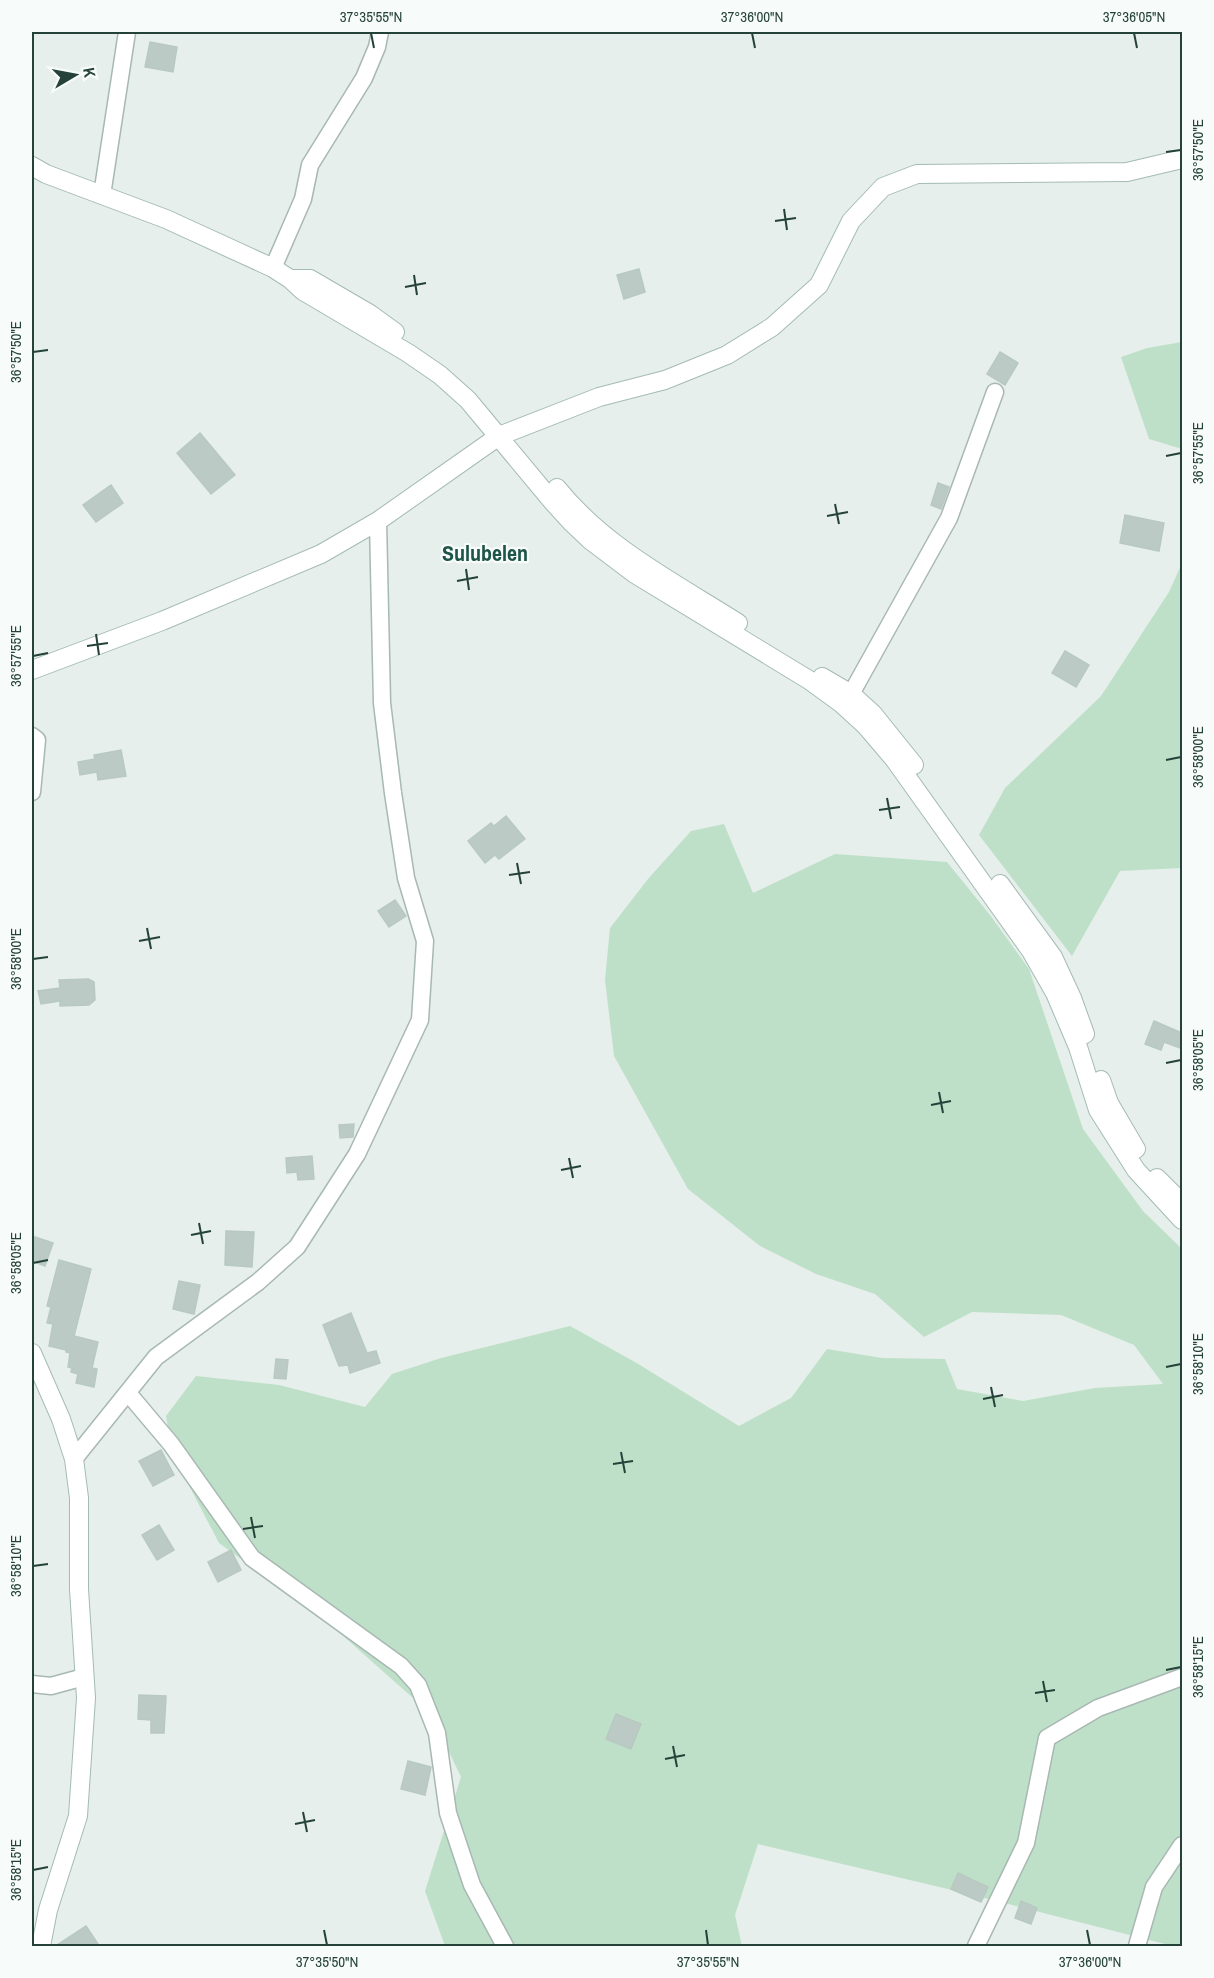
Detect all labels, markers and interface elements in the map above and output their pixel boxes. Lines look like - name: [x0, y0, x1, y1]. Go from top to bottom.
- text: 37°35'55"N: [340, 6, 402, 27]
- text: 37°36'00"N: [721, 6, 783, 27]
- text: 37°36'05"N: [1103, 6, 1165, 27]
- north arrow: [45, 45, 105, 105]
- text: K: [78, 66, 102, 79]
- text: 36°57'50"E: [1187, 119, 1208, 181]
- text: 36°57'50"E: [5, 321, 26, 383]
- text: 36°57'55"E: [1187, 422, 1208, 484]
- district label: Sulubelen: [442, 538, 528, 568]
- text: 36°57'55"E: [5, 625, 26, 687]
- text: 36°58'00"E: [1187, 726, 1208, 788]
- text: 36°58'00"E: [5, 928, 26, 990]
- text: 36°58'05"E: [1187, 1029, 1208, 1091]
- text: 36°58'05"E: [5, 1232, 26, 1294]
- text: 36°58'10"E: [1187, 1333, 1208, 1395]
- text: 36°58'10"E: [5, 1535, 26, 1597]
- text: 36°58'15"E: [1187, 1636, 1208, 1698]
- text: 36°58'15"E: [5, 1839, 26, 1901]
- text: 37°35'50"N: [296, 1951, 358, 1972]
- text: 37°35'55"N: [677, 1951, 739, 1972]
- text: 37°36'00"N: [1059, 1951, 1121, 1972]

